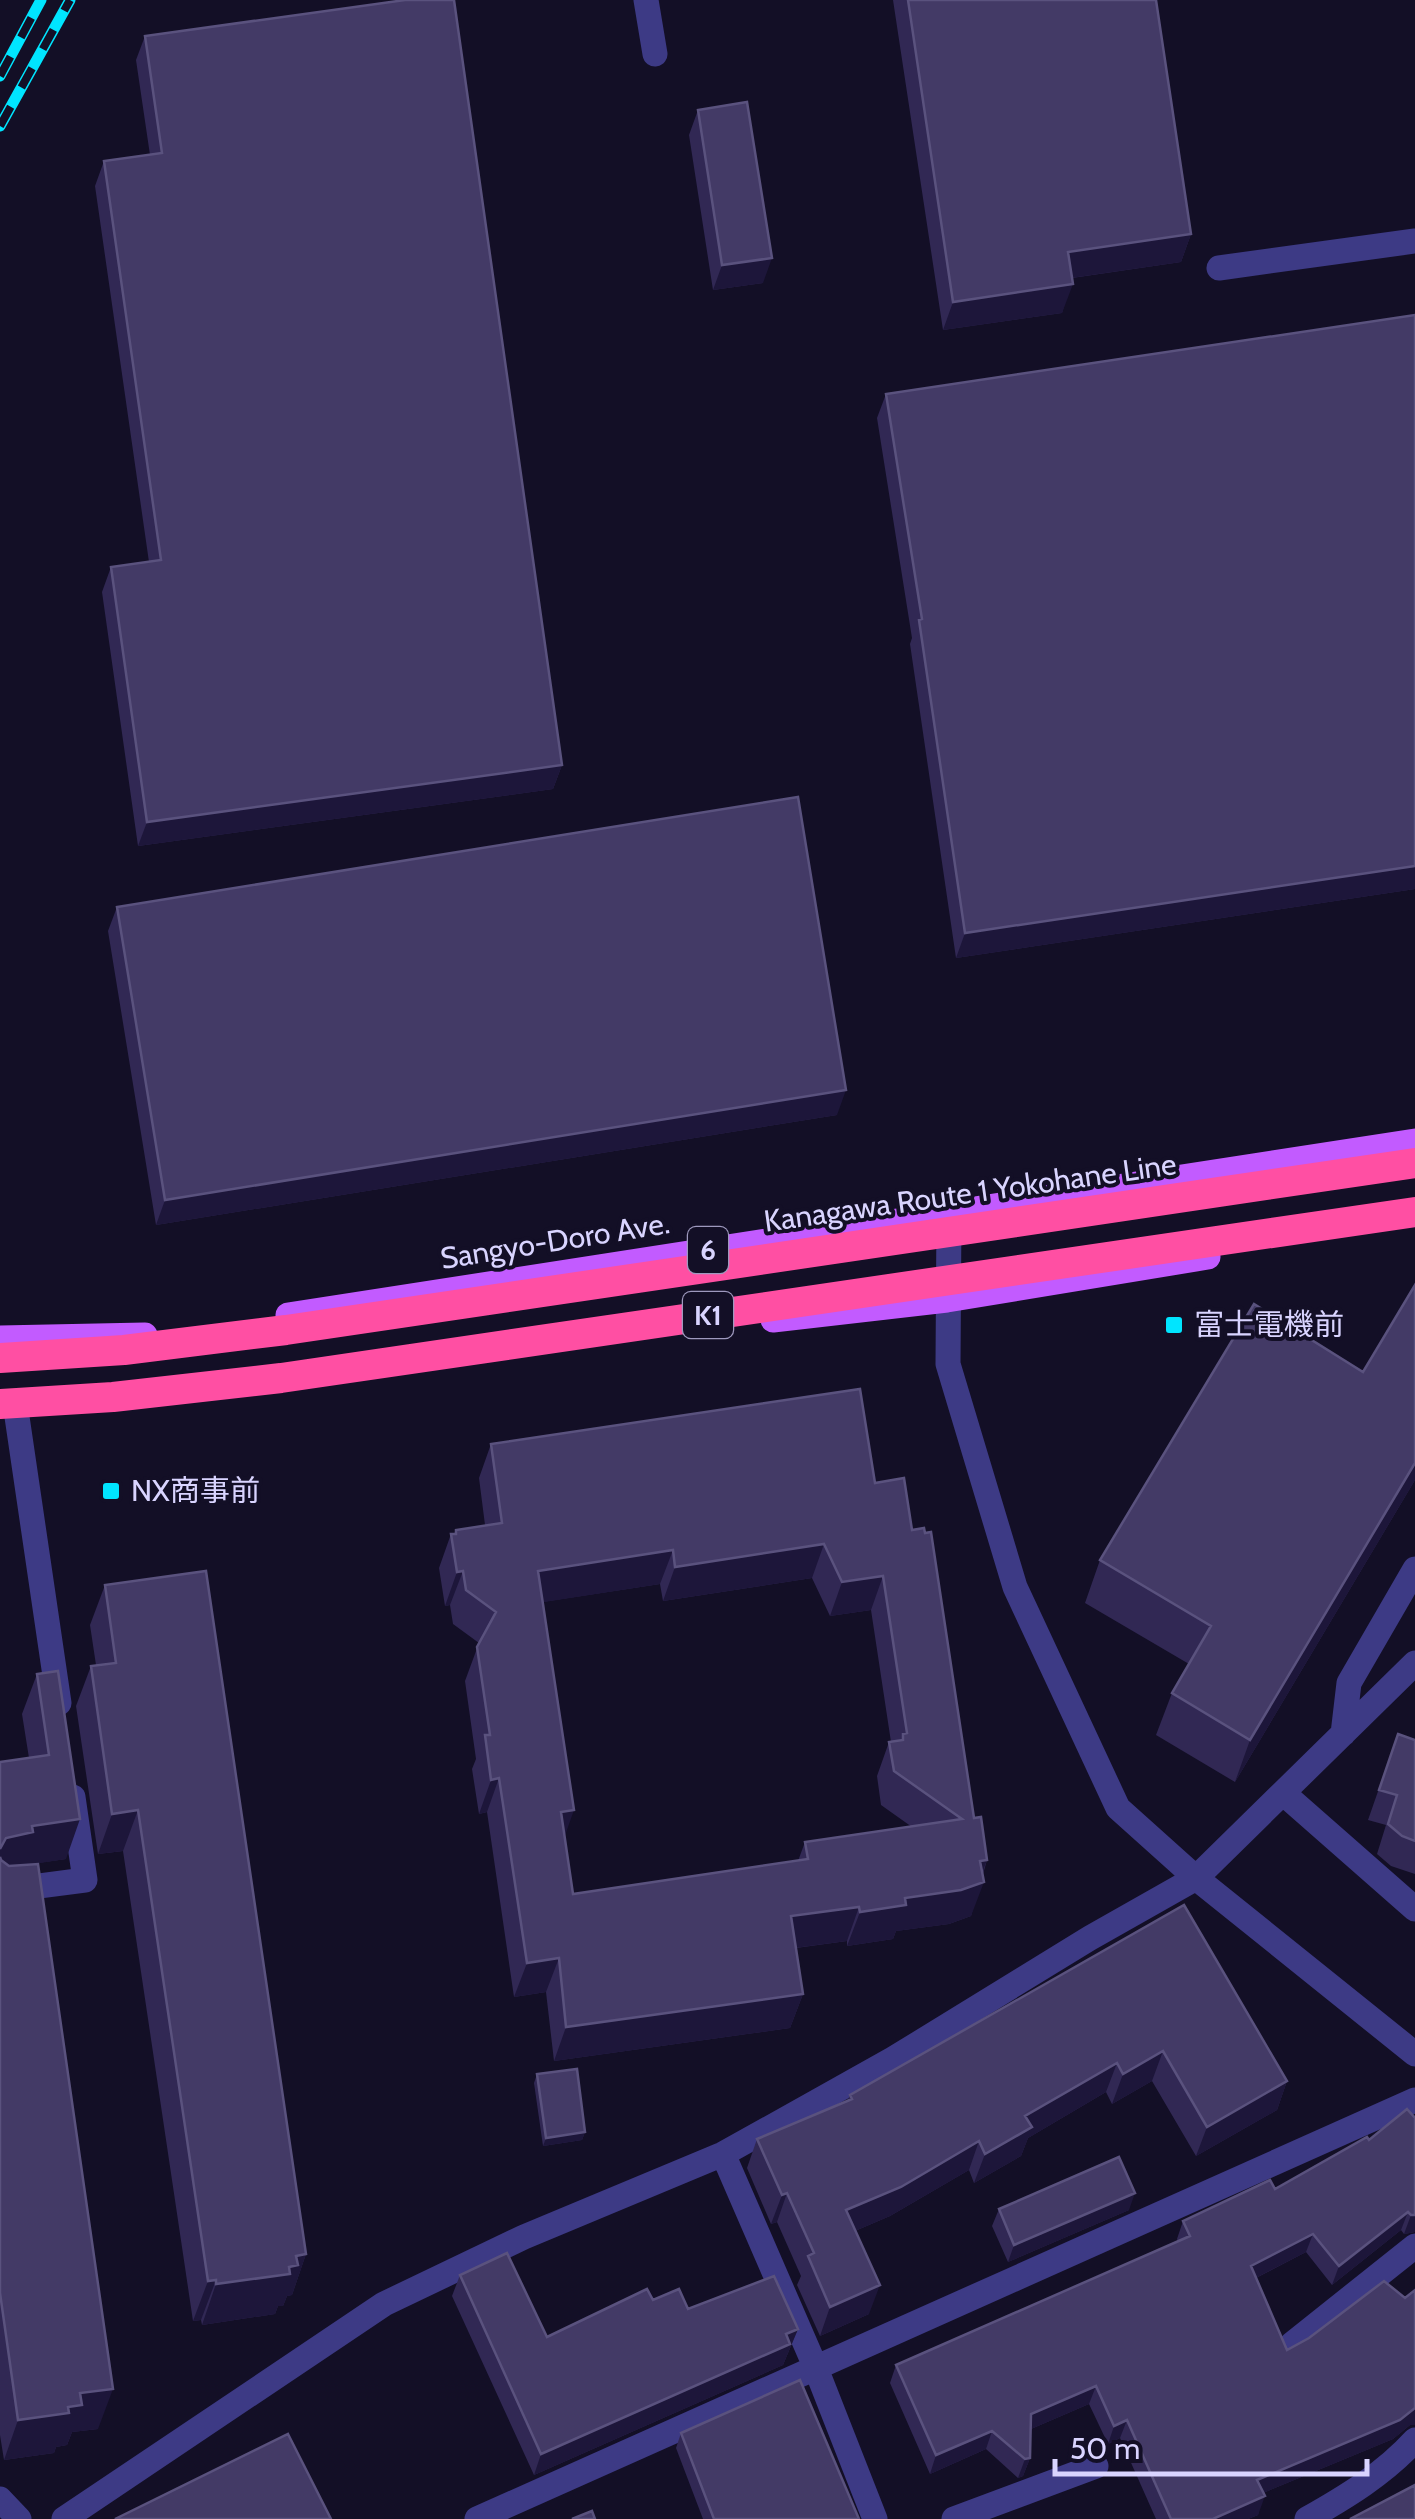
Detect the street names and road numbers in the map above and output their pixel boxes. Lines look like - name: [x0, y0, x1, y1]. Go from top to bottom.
- street label: Kanagawa Route 1 Yokohane Line: [761, 1145, 1178, 1240]
- street label: Sangyo-Doro Ave.: [438, 1204, 672, 1277]
- road number: 6: [688, 1227, 728, 1273]
- road number: K1: [683, 1292, 733, 1338]

